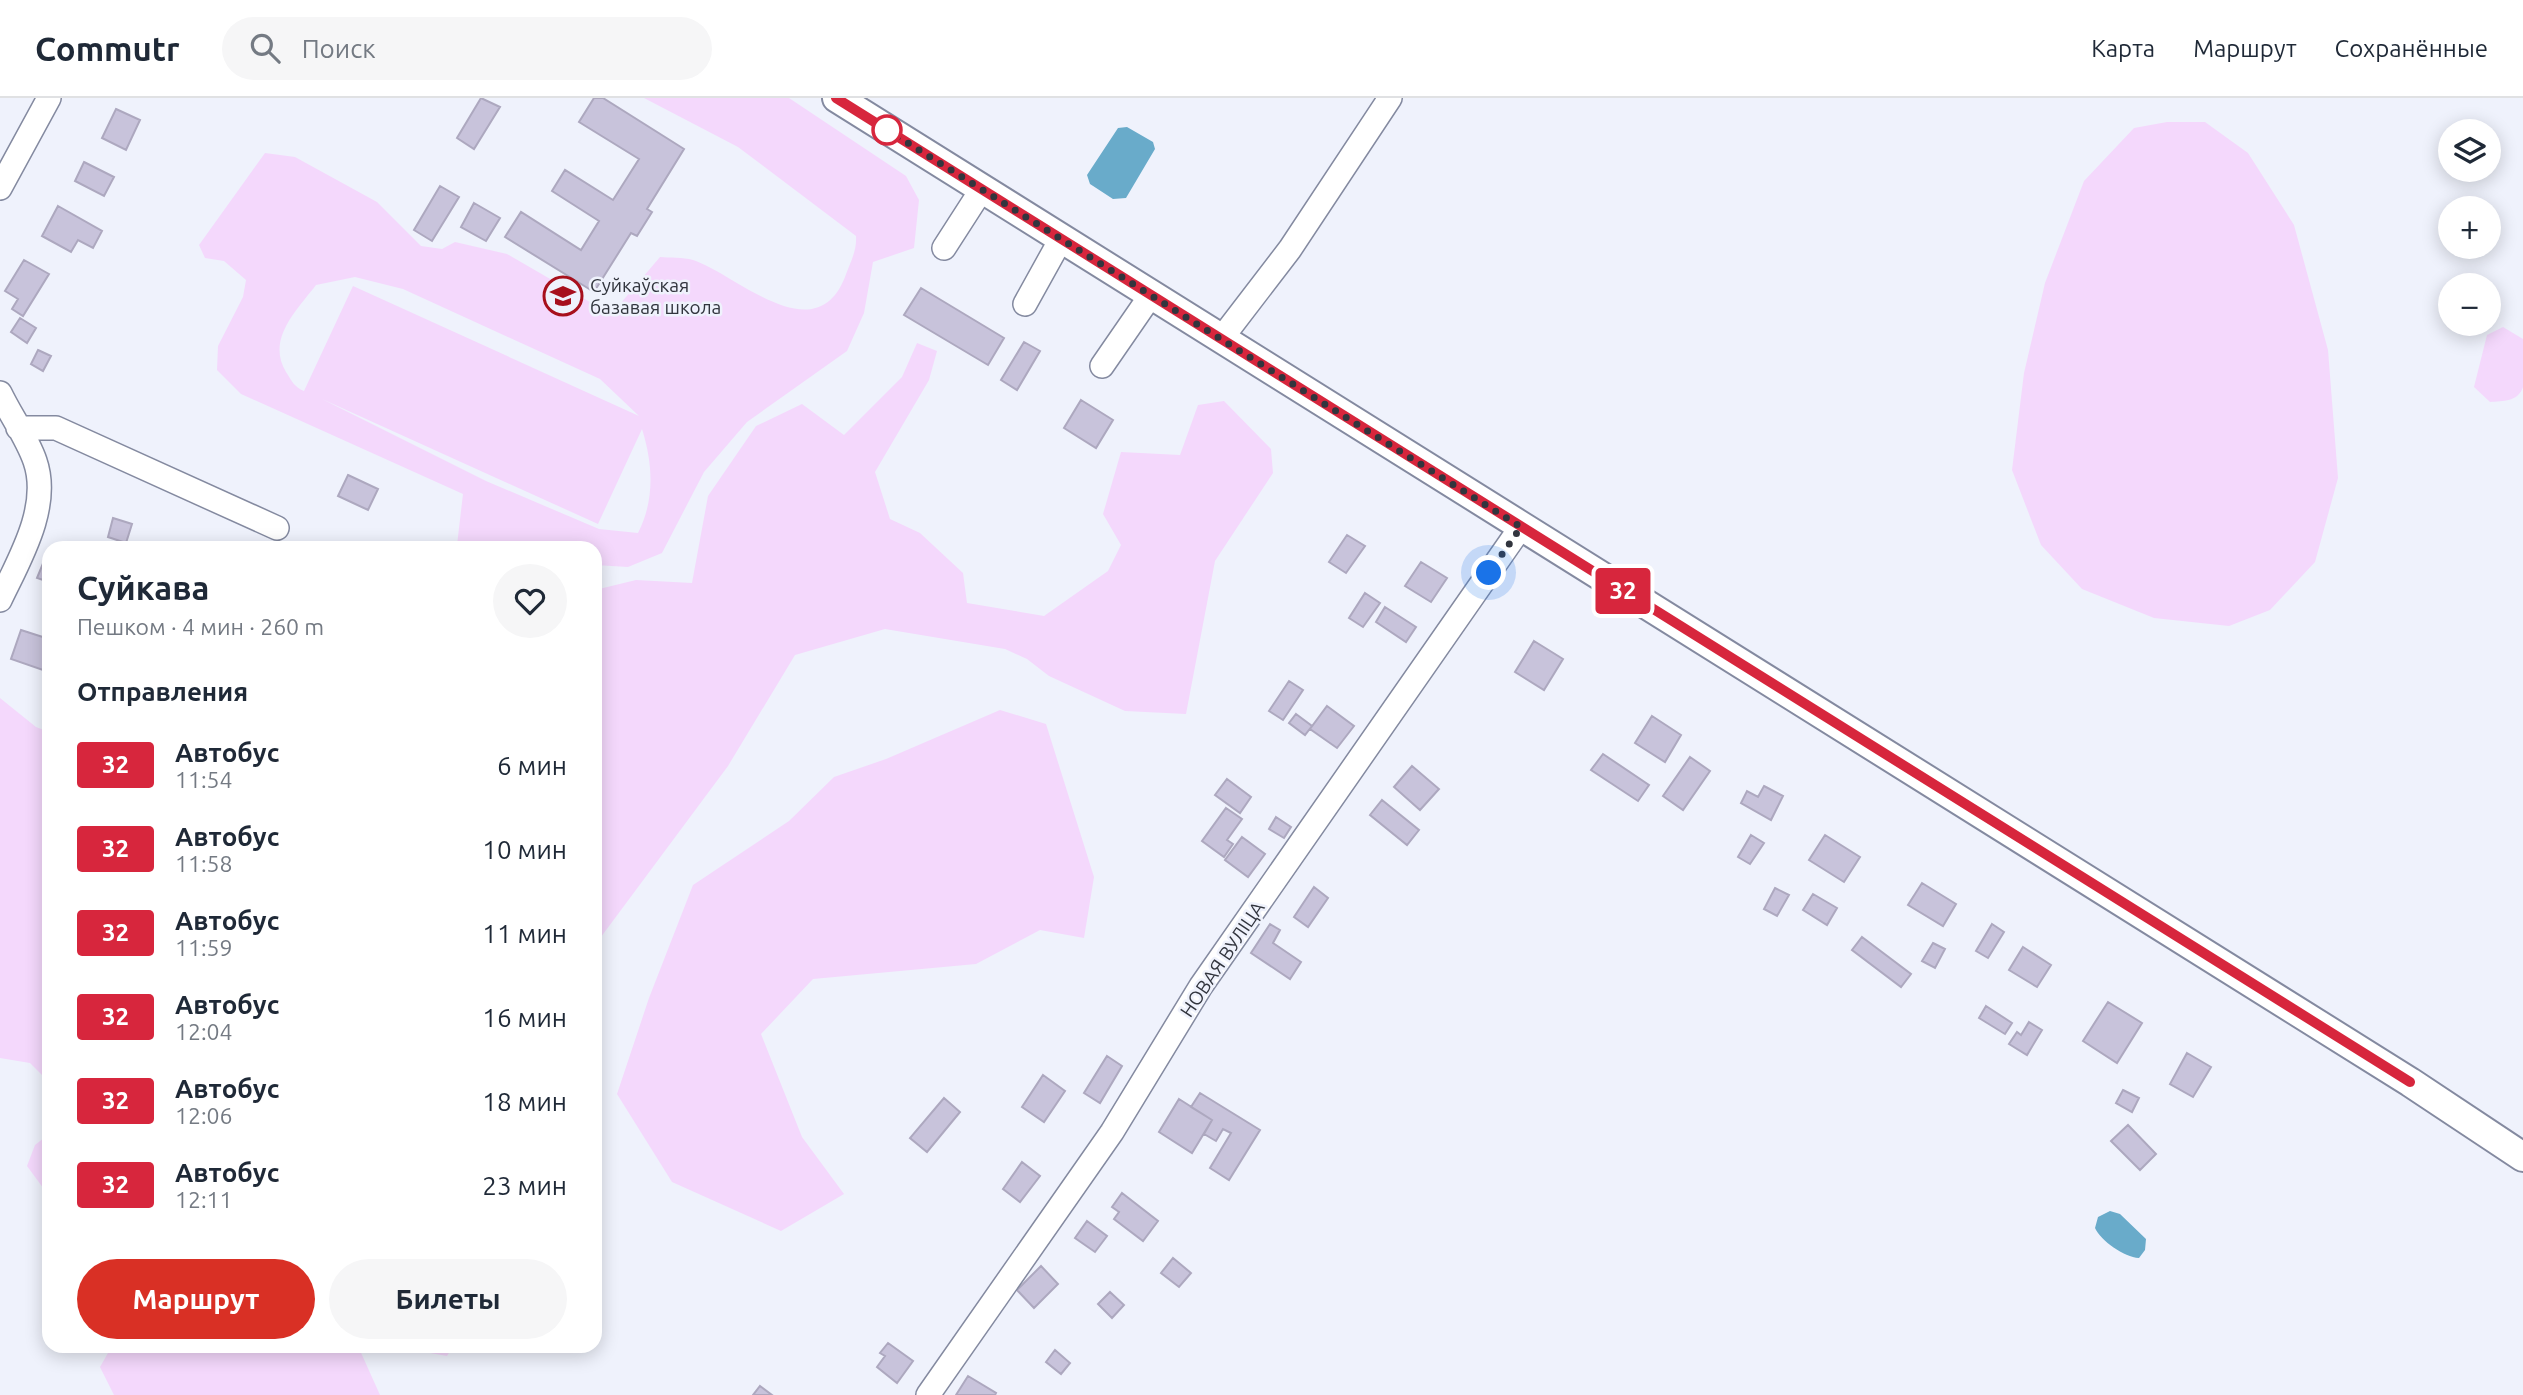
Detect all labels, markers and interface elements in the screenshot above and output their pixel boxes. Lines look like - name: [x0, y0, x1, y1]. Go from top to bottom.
- search box: [222, 17, 712, 80]
- icon: search: [246, 29, 284, 67]
- text: Commutr: [35, 30, 180, 67]
- text: Поиск: [302, 34, 376, 63]
- text: Карта: [2091, 35, 2155, 62]
- text: Маршрут: [2193, 35, 2297, 62]
- text: Сохранённые: [2335, 35, 2488, 62]
- unlabelled marker: [872, 115, 902, 145]
- map controls: [2438, 119, 2501, 336]
- button: layers: [2438, 119, 2501, 182]
- button: +: [2438, 196, 2501, 259]
- button: −: [2438, 273, 2501, 336]
- place label: Суйкаўская базавая школа: [590, 274, 721, 318]
- school or university icon: Суйкаўская базавая школа: [542, 275, 584, 317]
- your location: [1471, 555, 1506, 590]
- button: heart: [493, 564, 567, 638]
- line badge: 32: [1592, 568, 1654, 614]
- text: Суйкава: [77, 569, 210, 606]
- text: 32: [1609, 577, 1637, 604]
- text: Пешком · 4 мин · 260 m: [77, 614, 324, 639]
- text: Отправления: [77, 677, 248, 706]
- text: Автобус: [175, 738, 279, 767]
- text: 32: [102, 751, 129, 778]
- text: 6 мин: [497, 751, 567, 780]
- text: 11:54: [175, 767, 233, 792]
- text: Автобус: [175, 822, 279, 851]
- text: 32: [102, 835, 129, 862]
- text: 10 мин: [482, 835, 567, 864]
- text: 11:58: [175, 851, 233, 876]
- street label: НОВАЯ ВУЛІЦА: [1175, 897, 1269, 1021]
- text: Автобус: [175, 906, 279, 935]
- text: 32: [102, 919, 129, 946]
- text: 11 мин: [482, 919, 567, 948]
- text: 11:59: [175, 935, 233, 960]
- text: Автобус: [175, 990, 279, 1019]
- text: 32: [102, 1003, 129, 1030]
- text: 16 мин: [482, 1003, 567, 1032]
- text: 12:04: [175, 1019, 233, 1044]
- text: Автобус: [175, 1074, 279, 1103]
- text: 32: [102, 1087, 129, 1114]
- text: 18 мин: [482, 1087, 567, 1116]
- text: 12:06: [175, 1103, 233, 1128]
- text: Автобус: [175, 1158, 279, 1187]
- text: 32: [102, 1171, 129, 1198]
- text: 23 мин: [482, 1171, 567, 1200]
- text: 12:11: [175, 1187, 233, 1212]
- button: Маршрут: [77, 1259, 315, 1339]
- button: Билеты: [329, 1259, 567, 1339]

